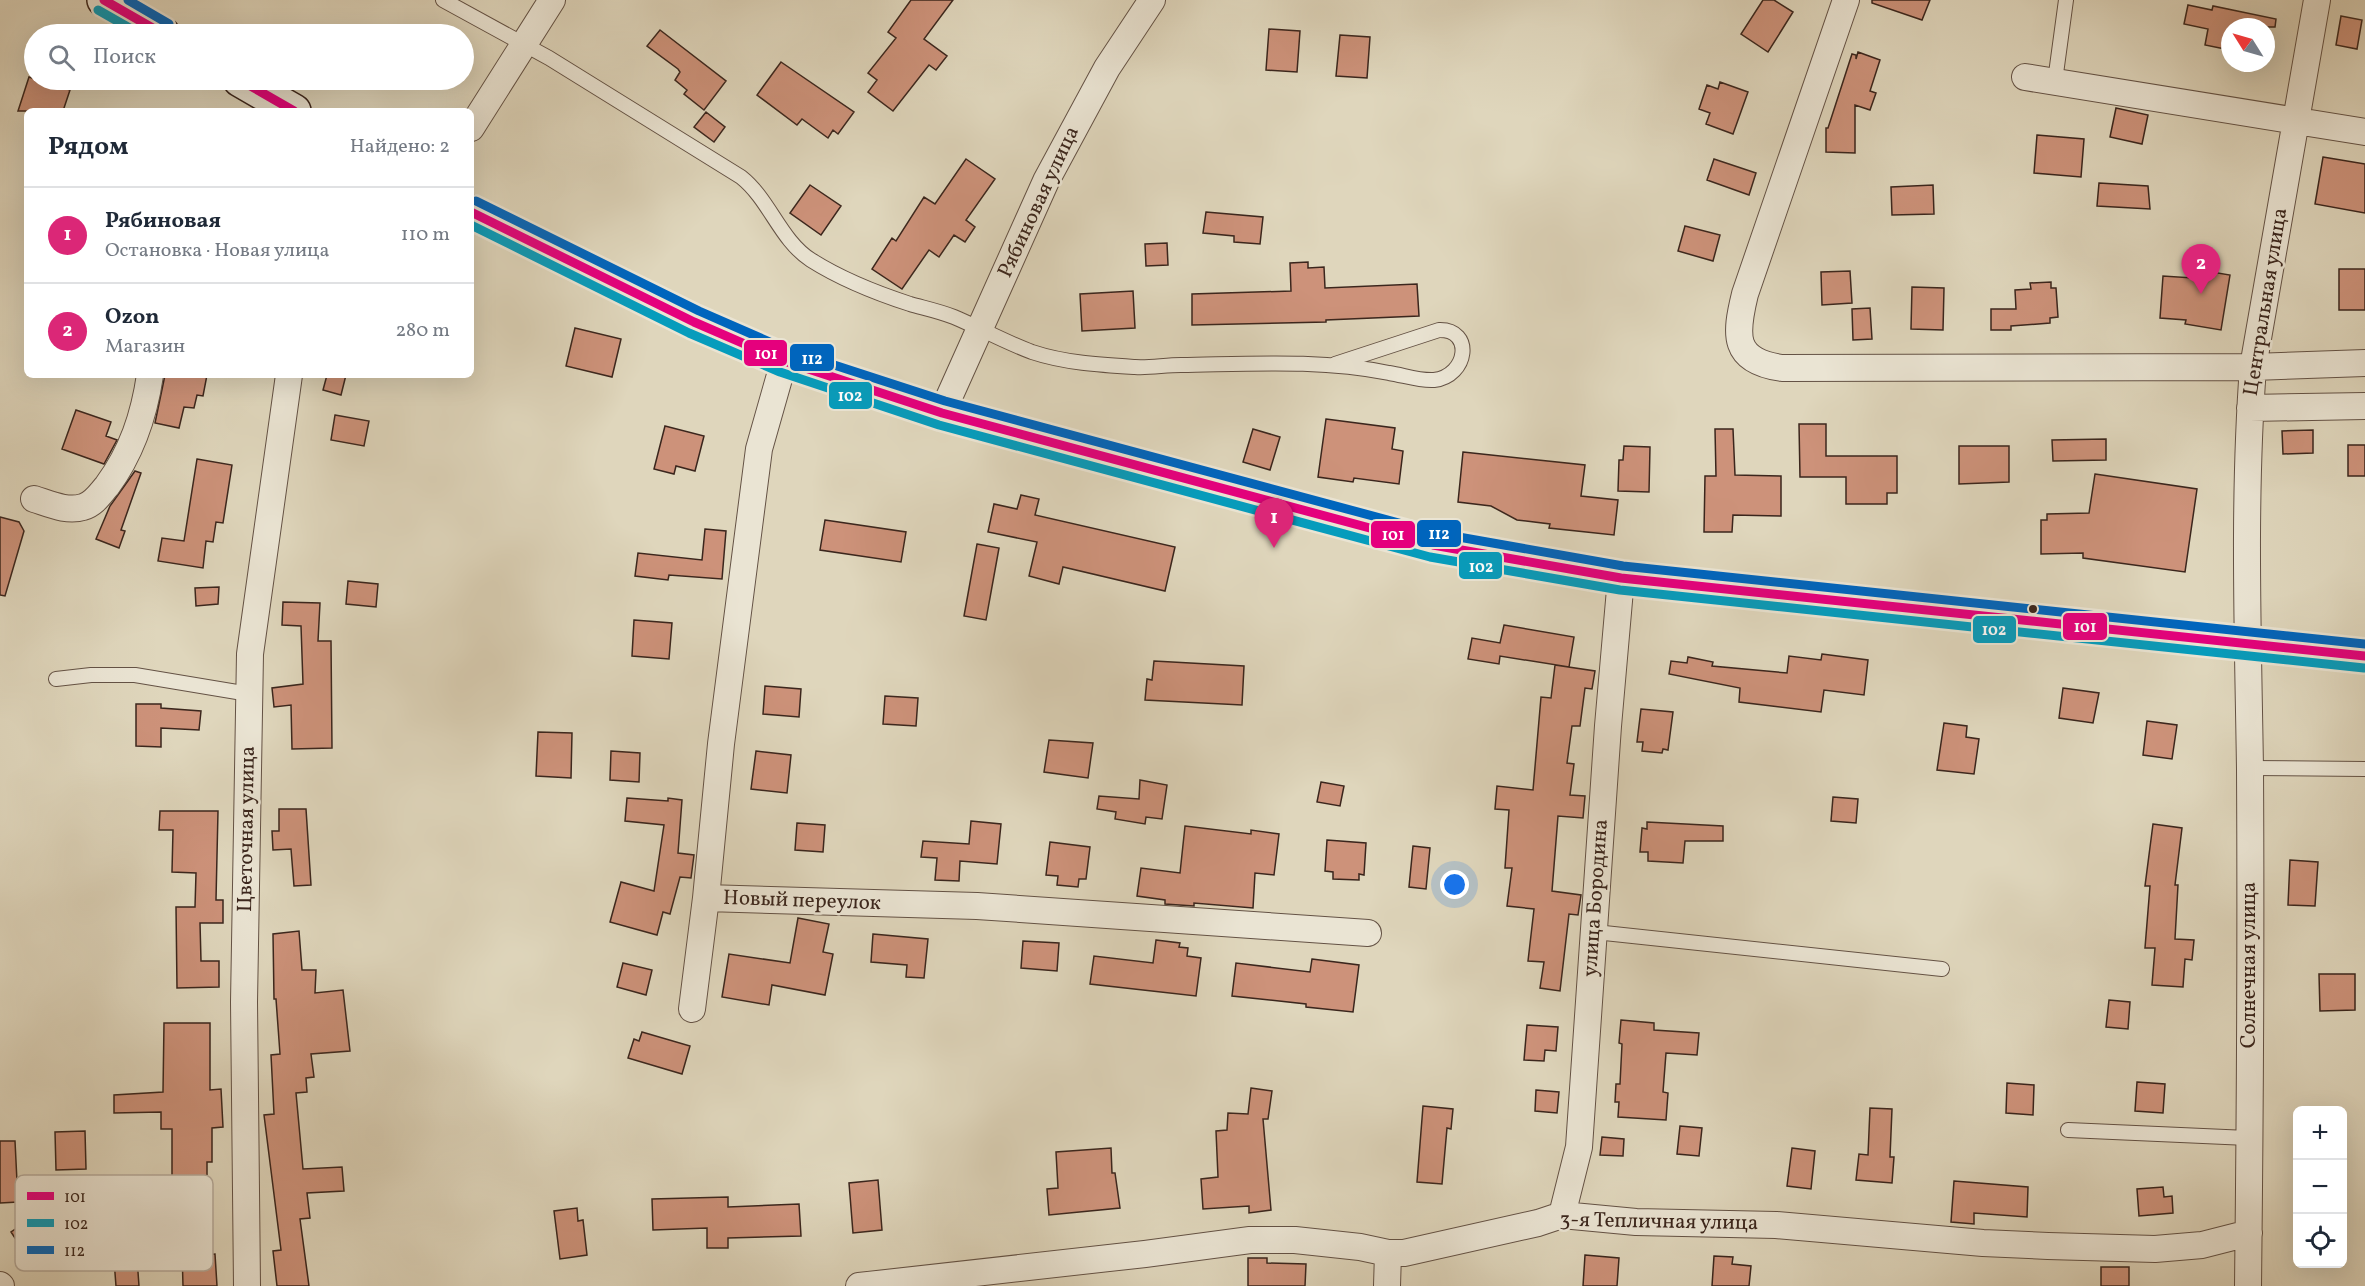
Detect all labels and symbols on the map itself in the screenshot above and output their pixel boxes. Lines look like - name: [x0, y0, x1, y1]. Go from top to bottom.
- north arrow: [2221, 18, 2275, 72]
- street label: Рябиновая улица: [991, 122, 1087, 282]
- street label: Центральная улица: [2237, 206, 2295, 398]
- pin: 2: [2182, 244, 2220, 294]
- line badge: 101: [743, 339, 788, 367]
- line badge: 112: [789, 343, 835, 372]
- text: 101: [755, 344, 777, 366]
- text: 112: [801, 349, 823, 371]
- line badge: 102: [828, 381, 873, 410]
- text: 102: [838, 386, 862, 408]
- pin: 1: [1254, 498, 1294, 548]
- line badge: 112: [1416, 519, 1462, 548]
- line badge: 101: [1370, 520, 1416, 549]
- text: 112: [1428, 524, 1450, 546]
- text: 101: [1382, 525, 1404, 547]
- line badge: 102: [1458, 551, 1503, 580]
- text: 102: [1469, 557, 1493, 579]
- unlabelled marker: [2027, 603, 2039, 615]
- line badge: 101: [2062, 612, 2108, 641]
- line badge: 102: [1972, 615, 2017, 644]
- text: 101: [2074, 617, 2096, 639]
- text: 102: [1982, 620, 2006, 642]
- street label: Цветочная улица: [231, 746, 263, 912]
- street label: улица Бородина: [1576, 818, 1616, 978]
- your location: [1440, 870, 1469, 899]
- street label: Солнечная улица: [2235, 882, 2264, 1048]
- street label: Новый переулок: [723, 884, 881, 918]
- legend: [15, 1175, 213, 1271]
- text: 101: [64, 1187, 86, 1209]
- street label: 3-я Тепличная улица: [1559, 1206, 1759, 1238]
- text: 102: [64, 1214, 88, 1236]
- text: 112: [64, 1241, 85, 1263]

